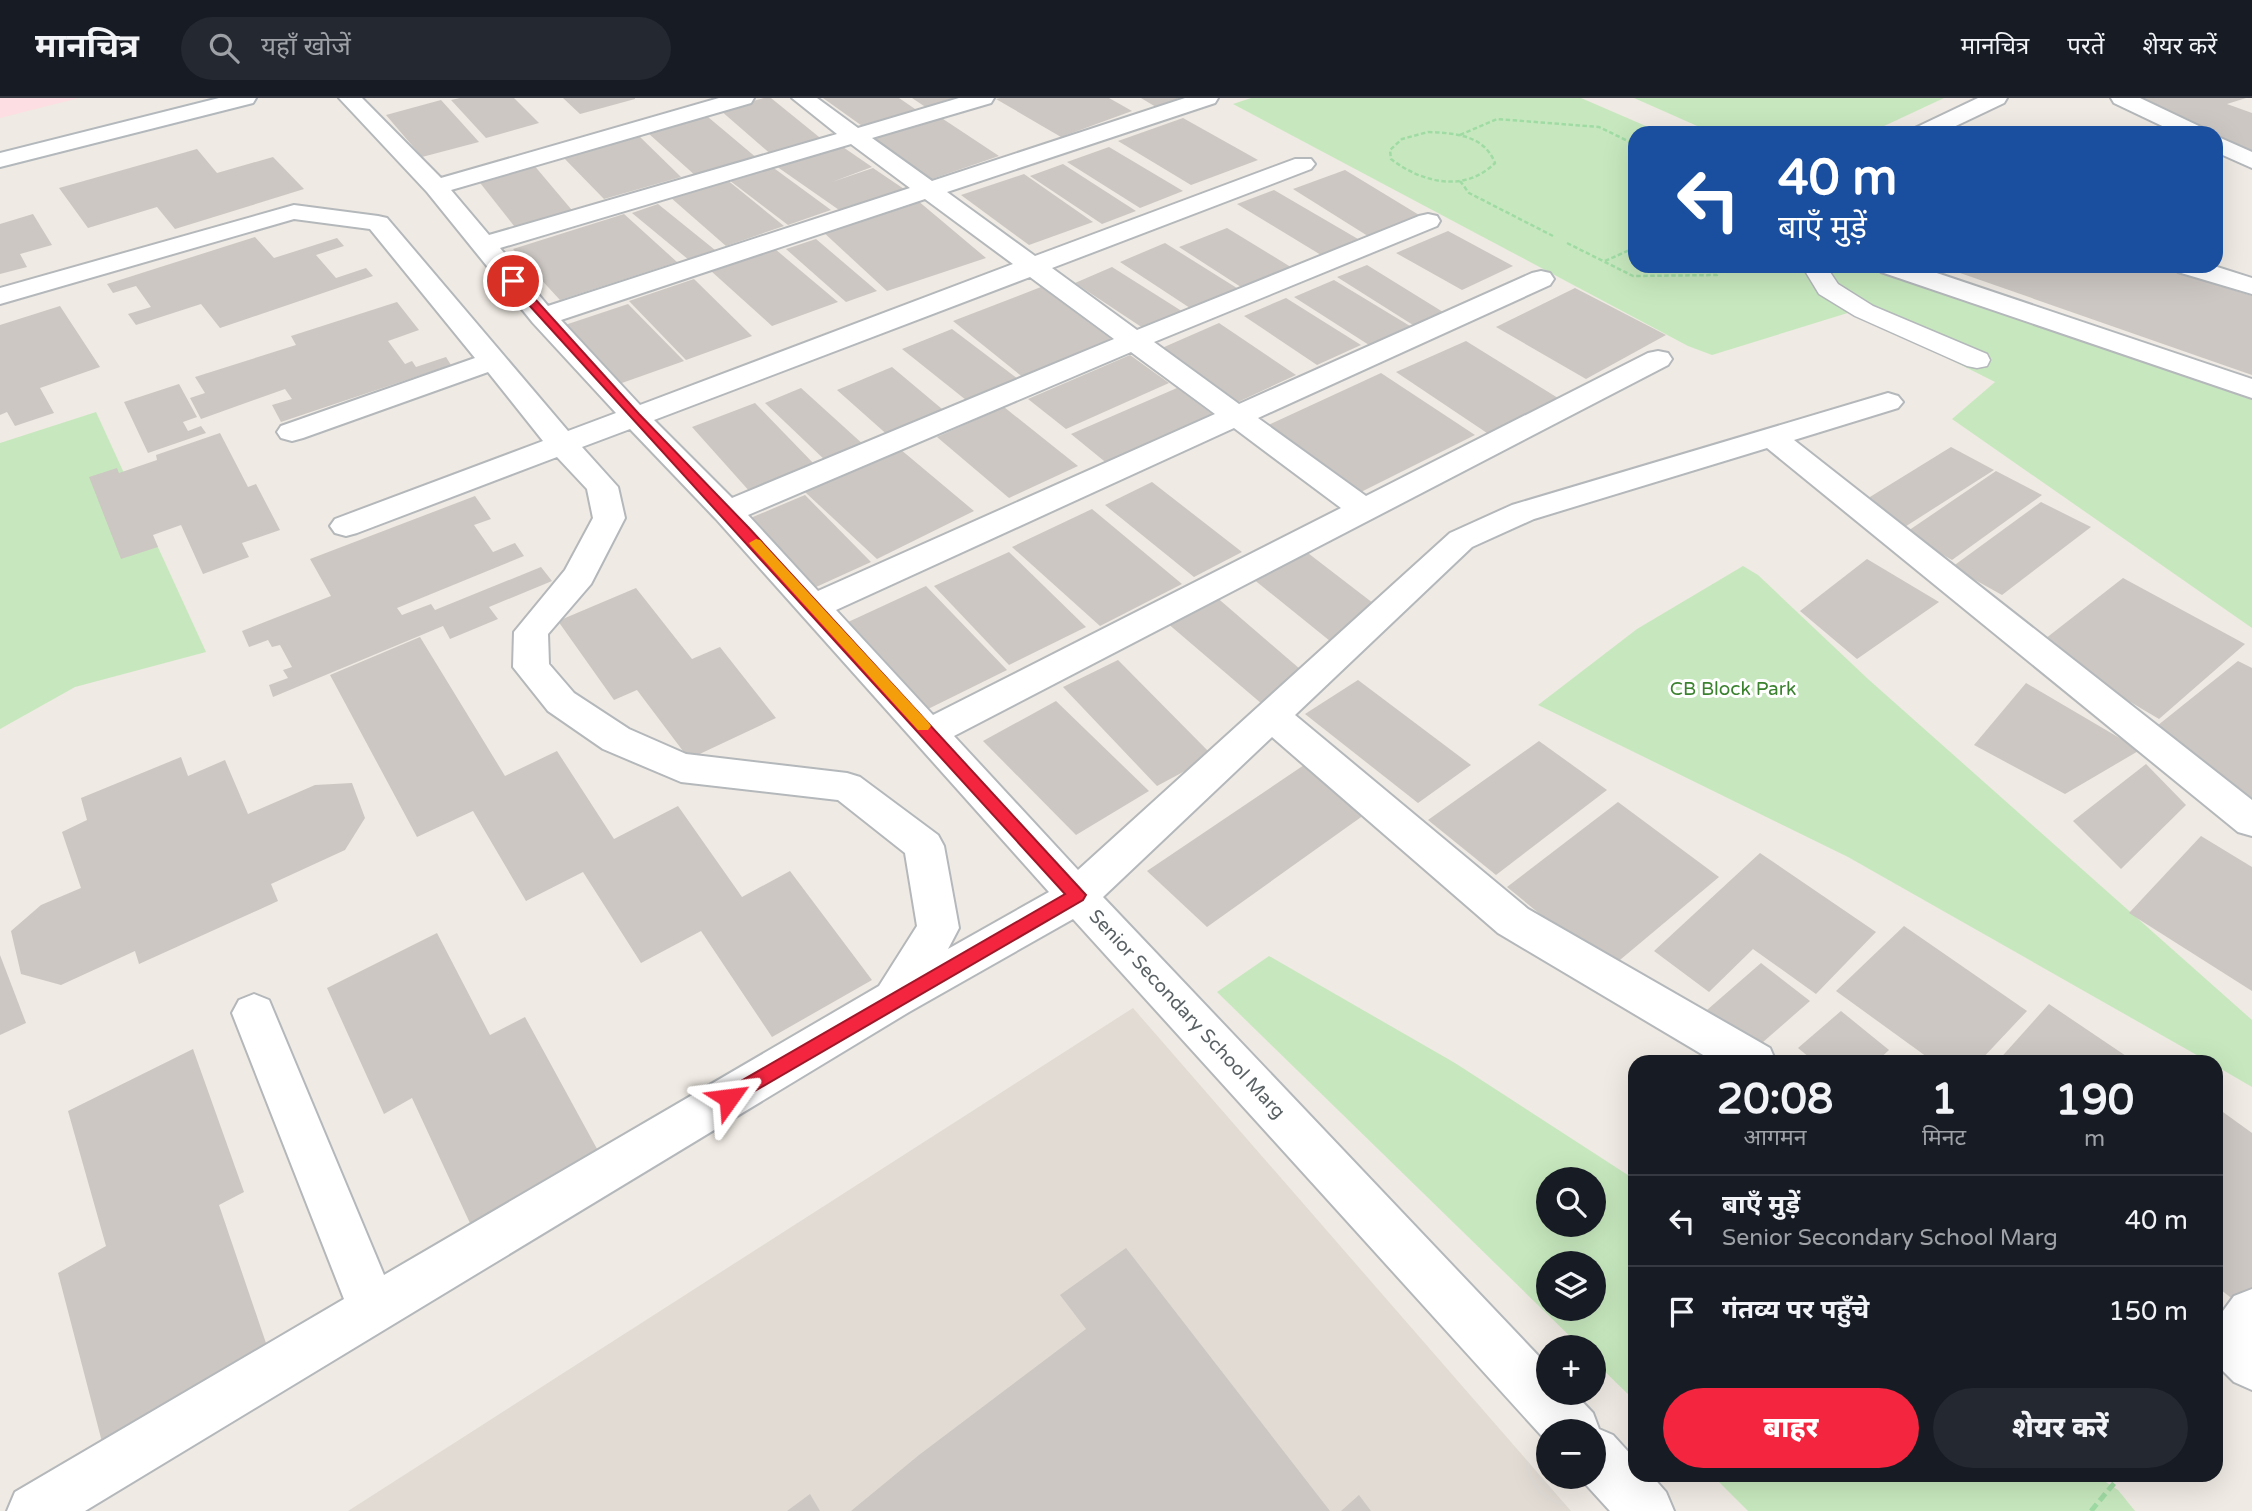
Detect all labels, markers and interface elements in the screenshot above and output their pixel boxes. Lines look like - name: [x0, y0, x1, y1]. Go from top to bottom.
- search box: [181, 17, 671, 80]
- text: मानचित्र: [35, 27, 139, 66]
- icon: search: [205, 29, 243, 67]
- text: यहाँ खोजें: [261, 31, 351, 62]
- text: मानचित्र: [1961, 32, 2029, 61]
- text: परतें: [2067, 32, 2104, 61]
- text: शेयर करें: [2142, 32, 2217, 61]
- text: 40 m: [1778, 149, 1897, 208]
- icon: left: [1663, 154, 1754, 245]
- text: बाएँ मुड़ें: [1778, 209, 1867, 247]
- pin: [483, 251, 543, 311]
- icon: arrive: [494, 262, 532, 300]
- park label: CB Block Park: [1670, 678, 1796, 700]
- street label: Senior Secondary School Marg: [1084, 905, 1290, 1123]
- position arrow: [692, 1061, 766, 1135]
- text: 20:08: [1717, 1074, 1833, 1125]
- text: 1: [1931, 1074, 1957, 1125]
- text: 190: [2055, 1075, 2134, 1126]
- text: आगमन: [1744, 1124, 1807, 1152]
- text: मिनट: [1922, 1124, 1966, 1152]
- text: m: [2084, 1125, 2105, 1153]
- map controls: [1536, 1167, 1606, 1489]
- button: search: [1536, 1167, 1606, 1237]
- text: बाएँ मुड़ें: [1722, 1189, 1800, 1220]
- icon: left: [1663, 1202, 1701, 1240]
- text: 40 m: [2125, 1205, 2188, 1236]
- text: Senior Secondary School Marg: [1722, 1224, 2058, 1252]
- button: layers: [1536, 1251, 1606, 1321]
- icon: arrive: [1663, 1293, 1701, 1331]
- text: गंतव्य पर पहुँचे: [1722, 1294, 1869, 1325]
- text: 150 m: [2108, 1296, 2188, 1327]
- button: +: [1536, 1335, 1606, 1405]
- button: बाहर: [1663, 1388, 1919, 1468]
- button: शेयर करें: [1933, 1388, 2188, 1468]
- button: −: [1536, 1419, 1606, 1489]

